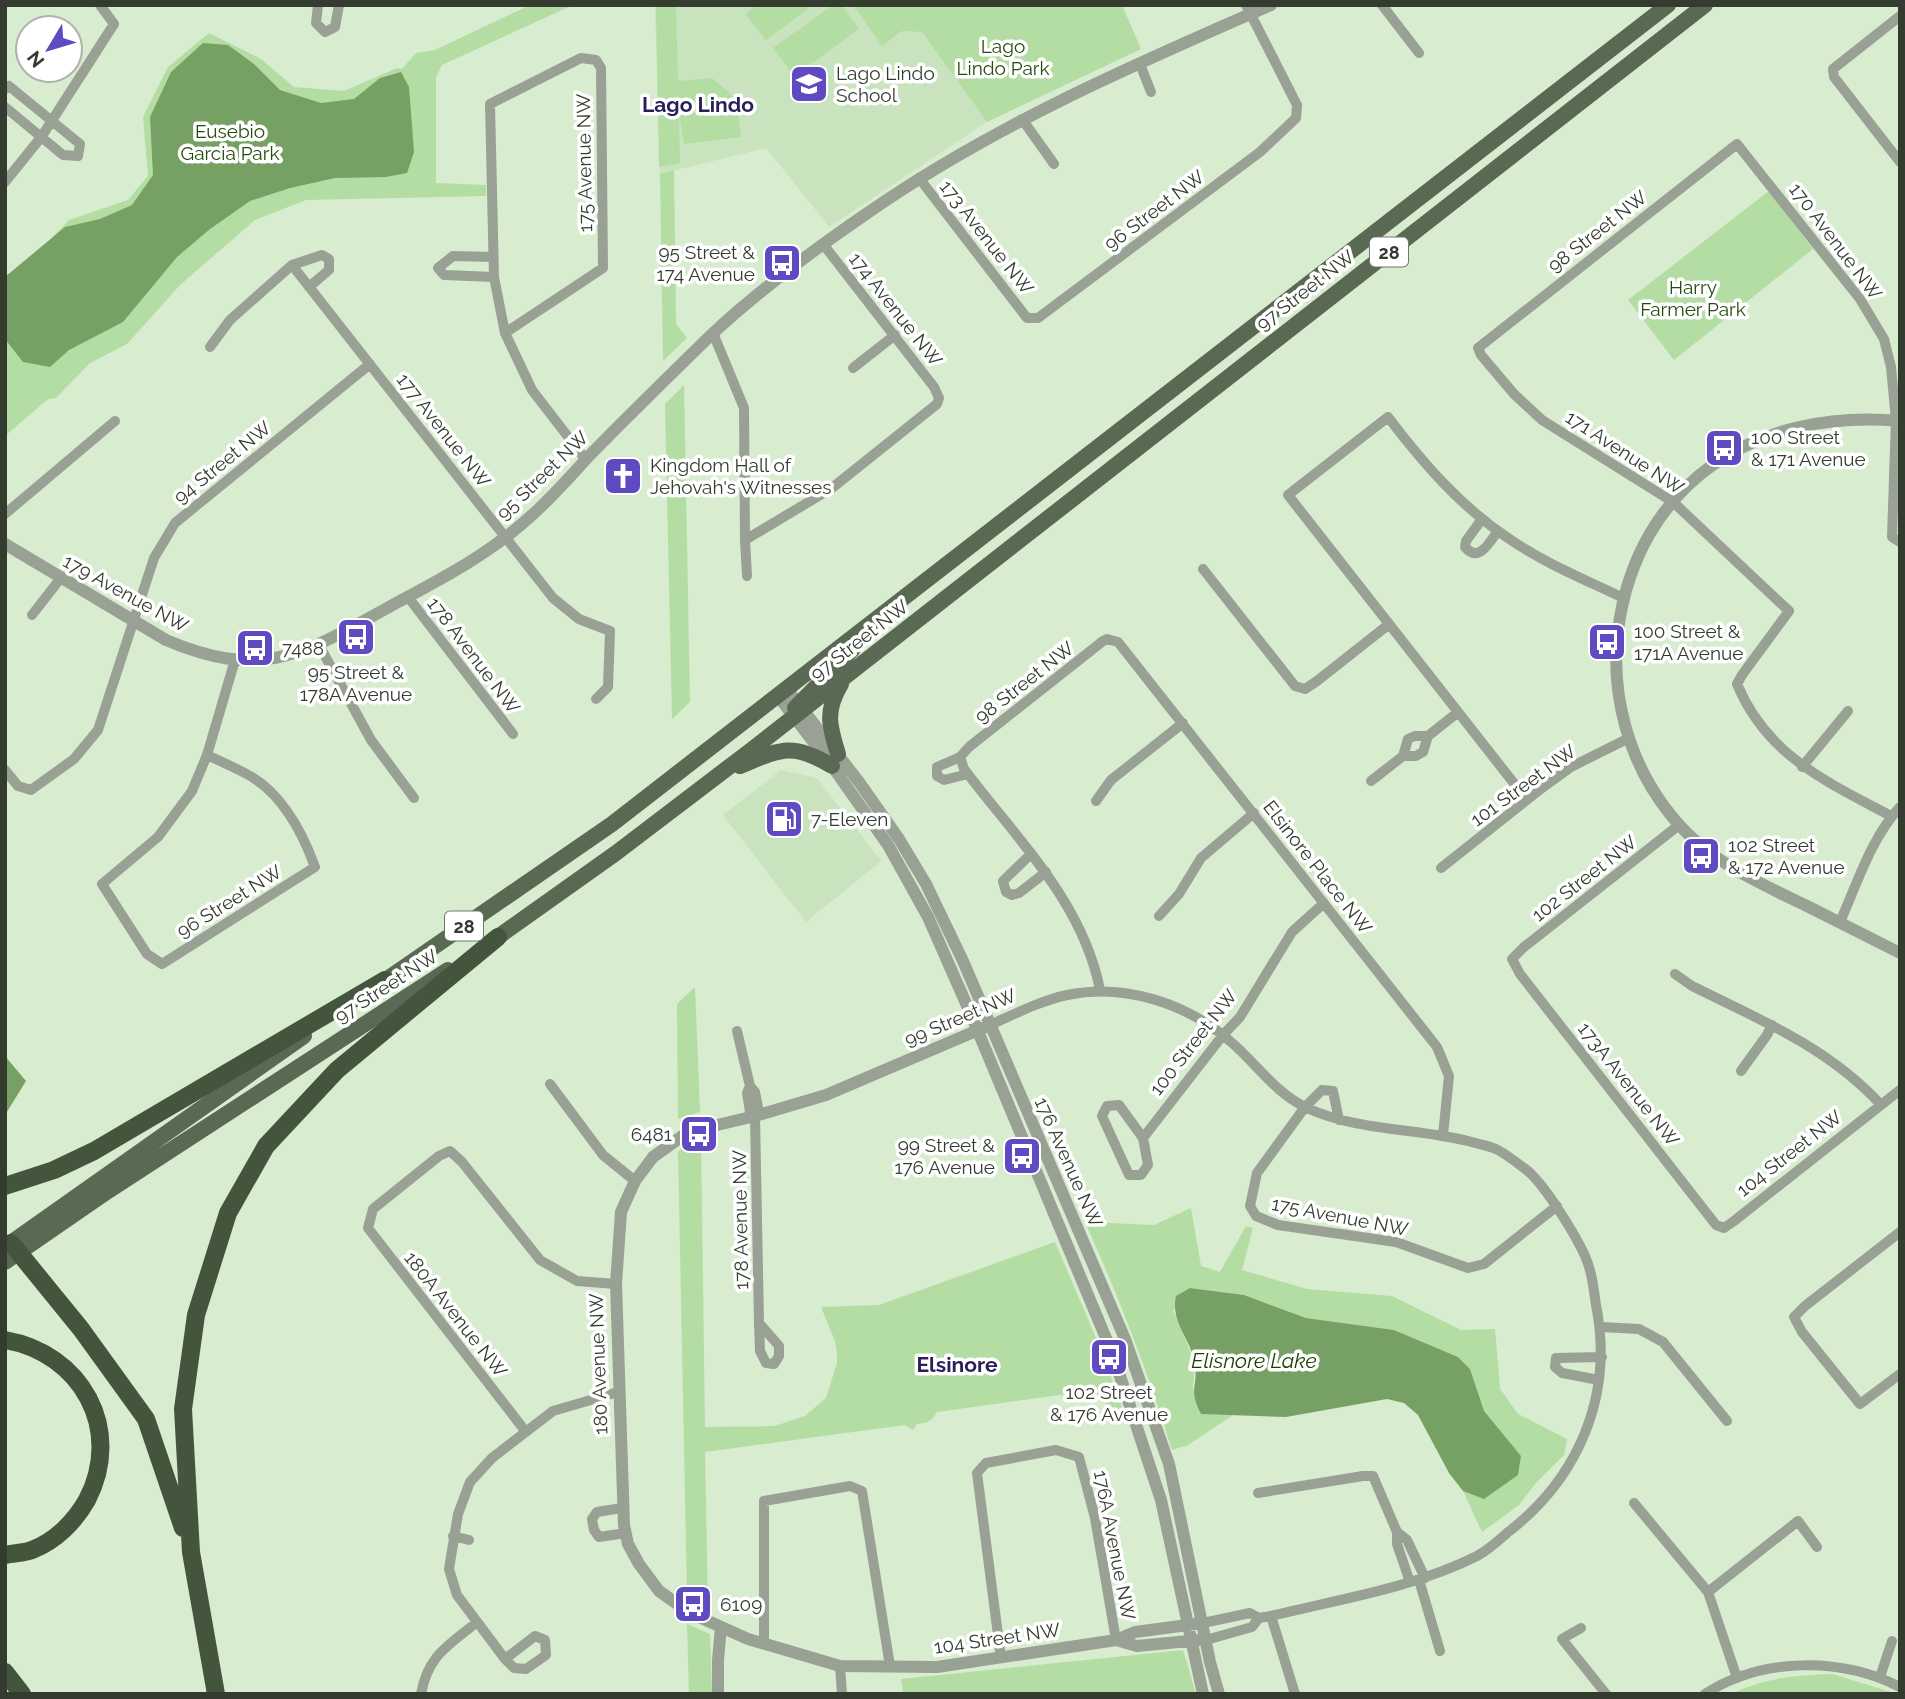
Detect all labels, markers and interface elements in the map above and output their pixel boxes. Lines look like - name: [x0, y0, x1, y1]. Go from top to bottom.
- north arrow: [14, 14, 84, 84]
- park label: Lago Lindo Park: [956, 35, 1050, 79]
- text: N: [22, 47, 49, 72]
- place label: Lago Lindo School: [836, 62, 935, 106]
- school or university icon: Lago Lindo School: [788, 63, 830, 105]
- district label: Lago Lindo: [642, 92, 754, 117]
- street label: 175 Avenue NW: [572, 93, 596, 232]
- park label: Eusebio Garcia Park: [181, 120, 279, 164]
- street label: 96 Street NW: [1100, 165, 1208, 255]
- street label: 173 Avenue NW: [936, 176, 1038, 298]
- street label: 170 Avenue NW: [1785, 178, 1887, 304]
- street label: 98 Street NW: [1543, 186, 1651, 276]
- road number: 28: [1370, 238, 1408, 266]
- place label: 95 Street & 174 Avenue: [656, 241, 755, 285]
- bus stop icon: 95 Street & 174 Avenue: [761, 242, 803, 284]
- street label: 97 Street NW: [1252, 245, 1358, 335]
- street label: 174 Avenue NW: [845, 248, 947, 370]
- park label: Harry Farmer Park: [1640, 276, 1746, 320]
- street label: 177 Avenue NW: [393, 369, 495, 492]
- street label: 171 Avenue NW: [1562, 406, 1688, 499]
- street label: 94 Street NW: [169, 416, 275, 508]
- street label: 95 Street NW: [492, 426, 592, 524]
- place label: 100 Street & 171 Avenue: [1751, 426, 1866, 470]
- bus stop icon: 100 Street & 171 Avenue: [1703, 427, 1745, 469]
- place label: Kingdom Hall of Jehovah's Witnesses: [650, 454, 831, 498]
- church icon: Kingdom Hall of Jehovah's Witnesses: [602, 455, 644, 497]
- street label: 179 Avenue NW: [60, 550, 192, 637]
- street label: 178 Avenue NW: [423, 593, 525, 718]
- street label: 97 Street NW: [806, 595, 912, 685]
- bus stop icon: 95 Street & 178A Avenue: [335, 616, 377, 658]
- place label: 100 Street & 171A Avenue: [1634, 620, 1744, 664]
- bus stop icon: 100 Street & 171A Avenue: [1586, 621, 1628, 663]
- bus stop icon: 7488: [234, 627, 276, 669]
- place label: 7488: [282, 637, 324, 659]
- street label: 98 Street NW: [970, 637, 1078, 727]
- place label: 95 Street & 178A Avenue: [300, 661, 412, 705]
- street label: 101 Street NW: [1466, 739, 1580, 831]
- street label: Elsinore Place NW: [1259, 796, 1377, 938]
- fuel station icon: 7-Eleven: [763, 798, 805, 840]
- place label: 7-Eleven: [811, 808, 888, 830]
- street label: 102 Street NW: [1527, 830, 1641, 926]
- place label: 102 Street & 172 Avenue: [1728, 834, 1845, 878]
- bus stop icon: 102 Street & 172 Avenue: [1680, 835, 1722, 877]
- street label: 96 Street NW: [173, 860, 286, 942]
- road number: 28: [445, 911, 483, 940]
- street label: 97 Street NW: [330, 945, 442, 1027]
- street label: 99 Street NW: [901, 984, 1019, 1050]
- street label: 100 Street NW: [1145, 985, 1241, 1099]
- street label: 173A Avenue NW: [1574, 1018, 1684, 1150]
- street label: 176 Avenue NW: [1030, 1094, 1108, 1231]
- street label: 104 Street NW: [1732, 1105, 1846, 1201]
- bus stop icon: 6481: [678, 1113, 720, 1155]
- place label: 6481: [631, 1123, 672, 1145]
- place label: 99 Street & 176 Avenue: [894, 1134, 995, 1178]
- bus stop icon: 99 Street & 176 Avenue: [1001, 1135, 1043, 1177]
- street label: 178 Avenue NW: [728, 1150, 752, 1290]
- street label: 175 Avenue NW: [1270, 1192, 1410, 1240]
- street label: 180A Avenue NW: [400, 1247, 512, 1381]
- street label: 180 Avenue NW: [585, 1293, 611, 1435]
- bus stop icon: 102 Street & 176 Avenue: [1088, 1336, 1130, 1378]
- water label: Elisnore Lake: [1191, 1348, 1317, 1373]
- district label: Elsinore: [917, 1352, 998, 1377]
- place label: 102 Street & 176 Avenue: [1050, 1381, 1168, 1425]
- street label: 176A Avenue NW: [1090, 1468, 1140, 1622]
- bus stop icon: 6109: [672, 1583, 714, 1625]
- place label: 6109: [720, 1593, 762, 1615]
- street label: 104 Street NW: [933, 1618, 1062, 1658]

